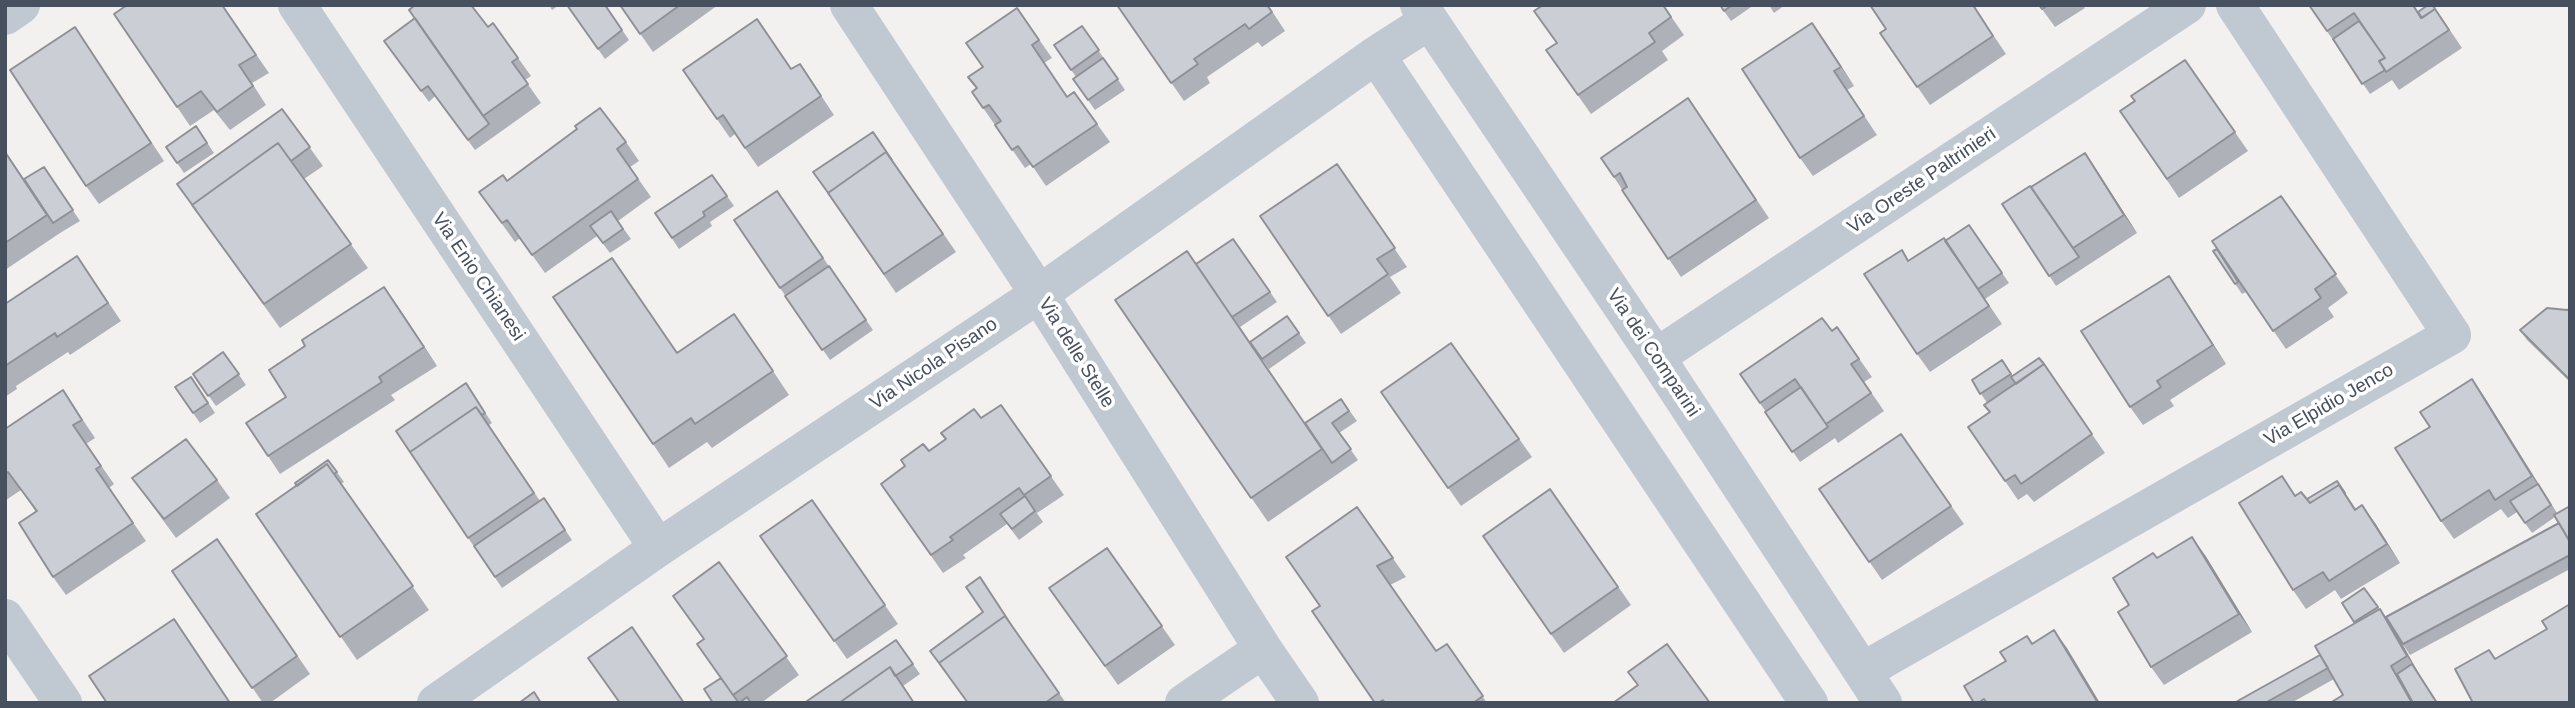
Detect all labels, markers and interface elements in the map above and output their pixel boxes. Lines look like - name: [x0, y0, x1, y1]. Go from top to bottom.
- street label: Via Oreste Paltrinieri: [1844, 123, 2000, 239]
- street label: Via Enio Chianesi: [427, 209, 529, 345]
- street label: Via dei Comparini: [1602, 285, 1704, 421]
- street label: Via delle Stelle: [1033, 294, 1119, 412]
- street label: Via Nicola Pisano: [866, 313, 1002, 415]
- street label: Via Elpidio Jenco: [2260, 359, 2398, 451]

